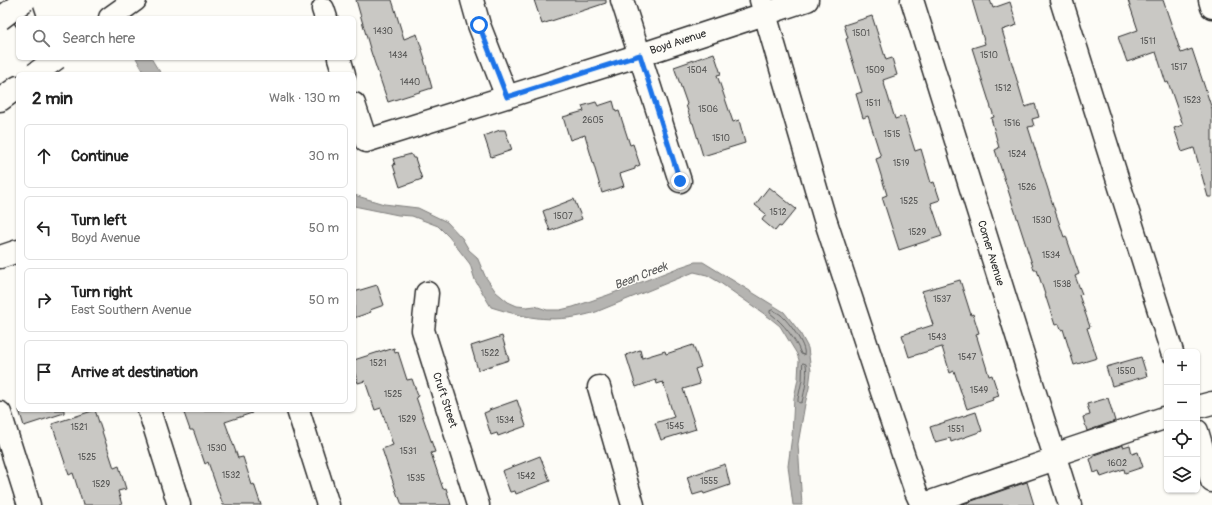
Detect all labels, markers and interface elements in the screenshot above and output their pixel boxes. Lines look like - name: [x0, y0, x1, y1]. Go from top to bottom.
- search box: [16, 16, 356, 60]
- route start: [470, 16, 488, 34]
- house number: 1430: [373, 26, 393, 37]
- icon: search: [30, 27, 52, 49]
- street label: Boyd Avenue: [648, 27, 708, 57]
- house number: 1501: [852, 28, 870, 39]
- text: Search here: [62, 29, 135, 48]
- house number: 1511: [1140, 36, 1156, 47]
- house number: 1434: [389, 50, 408, 61]
- house number: 1510: [980, 50, 998, 61]
- house number: 1517: [1171, 62, 1188, 73]
- house number: 1504: [687, 65, 708, 76]
- house number: 1509: [865, 65, 885, 76]
- house number: 1440: [400, 77, 420, 88]
- house number: 1512: [995, 83, 1011, 94]
- text: 2 min: [32, 88, 73, 109]
- text: Walk · 130 m: [269, 90, 340, 106]
- house number: 1523: [1183, 95, 1201, 106]
- house number: 1511: [865, 98, 881, 109]
- house number: 1506: [698, 104, 718, 115]
- house number: 2605: [582, 115, 604, 126]
- house number: 1516: [1003, 118, 1021, 129]
- house number: 1515: [884, 129, 901, 140]
- house number: 1510: [712, 133, 730, 144]
- icon: ahead: [33, 145, 55, 167]
- text: Continue: [71, 147, 129, 166]
- text: 30 m: [309, 148, 339, 164]
- house number: 1524: [1008, 149, 1027, 160]
- house number: 1519: [893, 158, 910, 169]
- route end: [671, 172, 689, 190]
- house number: 1526: [1018, 182, 1036, 193]
- house number: 1525: [900, 196, 918, 207]
- house number: 1512: [770, 207, 786, 218]
- text: Turn left: [71, 211, 127, 230]
- house number: 1507: [553, 211, 573, 222]
- house number: 1530: [1032, 215, 1052, 226]
- icon: left: [33, 217, 55, 239]
- street label: Comer Avenue: [975, 219, 1007, 288]
- text: 50 m: [309, 220, 339, 236]
- house number: 1529: [908, 227, 926, 238]
- text: Boyd Avenue: [71, 230, 140, 246]
- house number: 1534: [1042, 250, 1061, 261]
- water label: Bean Creek: [612, 259, 671, 293]
- house number: 1538: [1053, 279, 1071, 290]
- text: Turn right: [71, 283, 132, 302]
- icon: right: [33, 289, 55, 311]
- text: 50 m: [309, 292, 339, 308]
- house number: 1537: [933, 294, 951, 305]
- text: East Southern Avenue: [71, 302, 191, 318]
- house number: 1543: [928, 332, 946, 343]
- house number: 1522: [481, 348, 499, 359]
- map controls: [1164, 349, 1200, 493]
- button: +: [1164, 349, 1200, 385]
- house number: 1547: [958, 352, 976, 363]
- house number: 1521: [370, 358, 386, 369]
- icon: arrive: [33, 361, 55, 383]
- text: Arrive at destination: [71, 363, 198, 382]
- house number: 1550: [1116, 366, 1136, 377]
- street label: Cruft Street: [430, 371, 460, 430]
- house number: 1549: [970, 385, 988, 396]
- button: −: [1164, 385, 1200, 421]
- house number: 1525: [384, 389, 402, 400]
- house number: 1529: [398, 414, 416, 425]
- house number: 1534: [496, 415, 515, 426]
- house number: 1545: [666, 421, 684, 432]
- button: locate: [1164, 421, 1200, 457]
- house number: 1521: [71, 422, 87, 433]
- house number: 1551: [948, 424, 964, 435]
- house number: 1530: [207, 443, 227, 454]
- house number: 1531: [400, 446, 416, 457]
- house number: 1525: [78, 452, 96, 463]
- button: layers: [1164, 457, 1200, 493]
- house number: 1602: [1107, 458, 1127, 469]
- house number: 1532: [222, 470, 240, 481]
- house number: 1542: [517, 471, 535, 482]
- house number: 1535: [407, 473, 425, 484]
- house number: 1555: [700, 476, 718, 487]
- house number: 1529: [92, 479, 110, 490]

